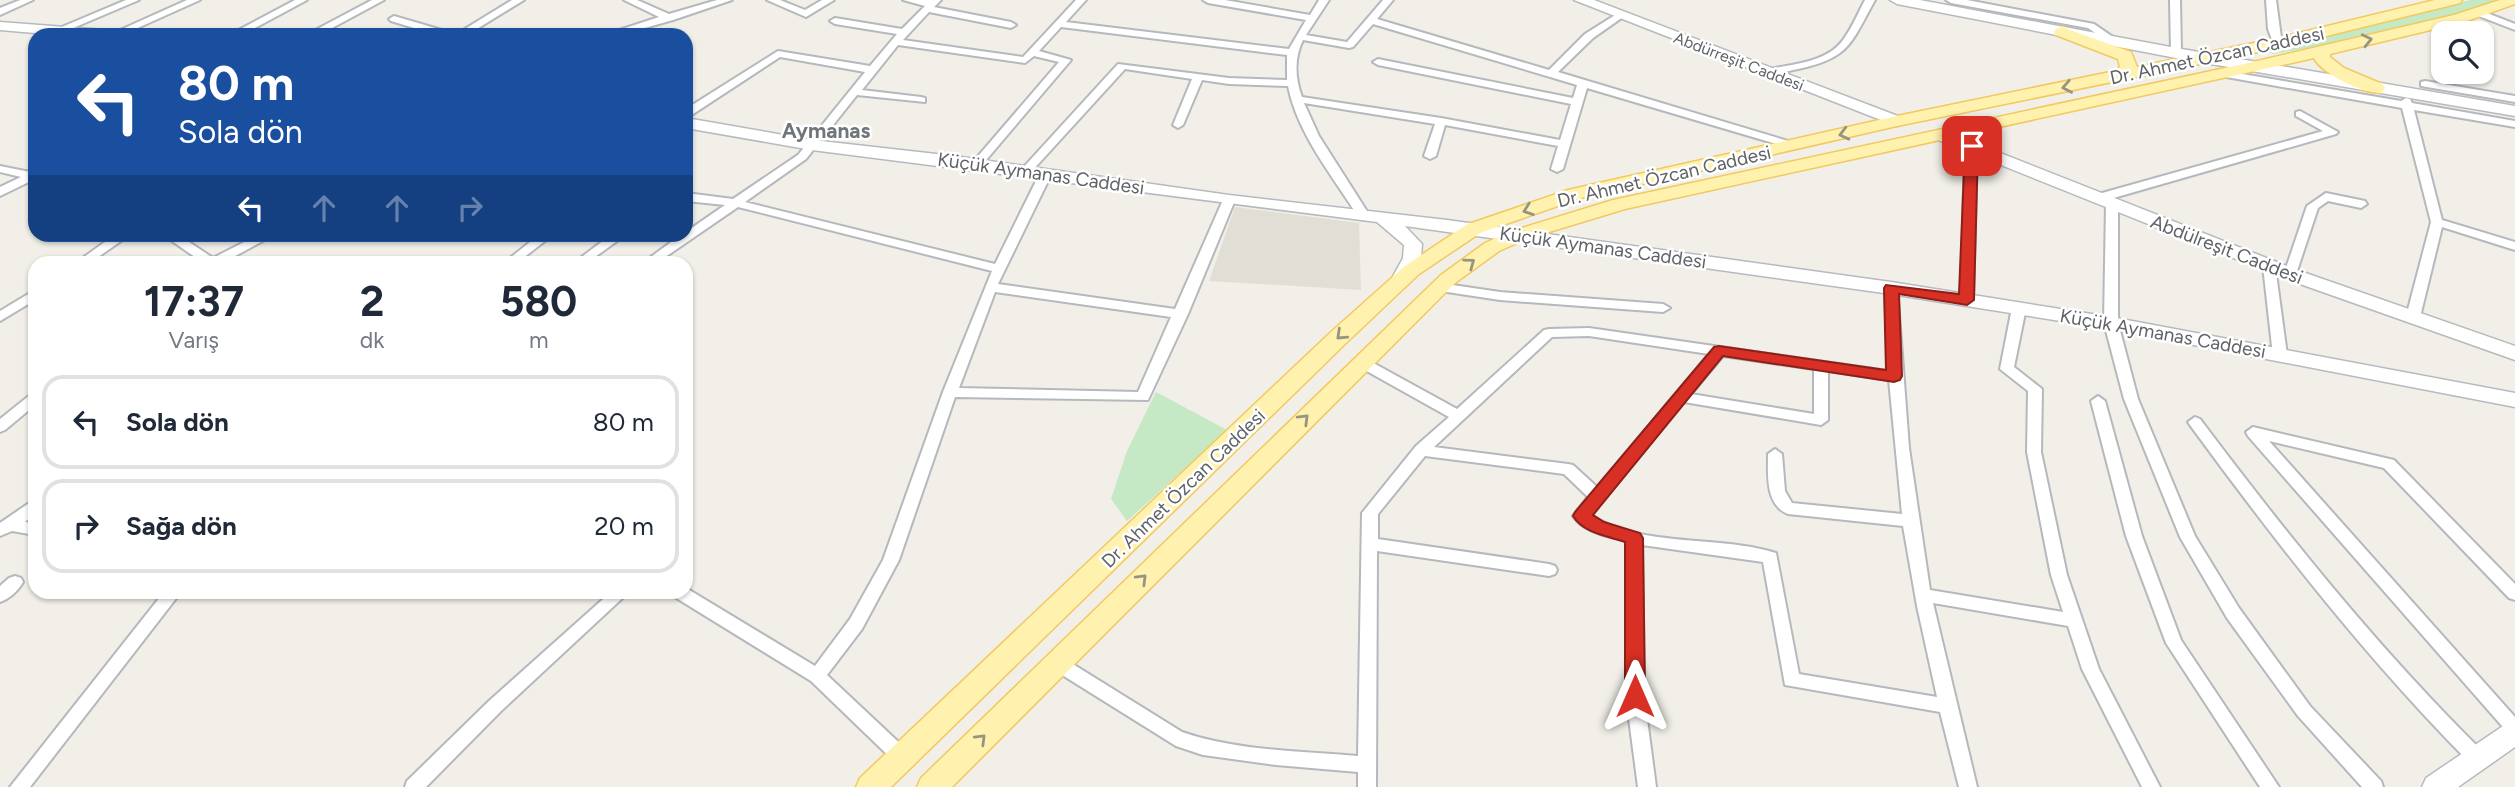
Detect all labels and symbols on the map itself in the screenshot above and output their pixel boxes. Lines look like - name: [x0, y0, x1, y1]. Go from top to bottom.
- street label: Dr. Ahmet Özcan Caddesi: [2108, 22, 2326, 89]
- street label: Abdürreşit Caddesi: [1671, 28, 1806, 95]
- one-way arrow: [2361, 34, 2373, 49]
- one-way arrow: [2061, 79, 2073, 94]
- pin: [1942, 116, 2002, 176]
- district label: Aymanas: [782, 118, 871, 143]
- one-way arrow: [1838, 126, 1850, 140]
- street label: Dr. Ahmet Özcan Caddesi: [1555, 141, 1773, 212]
- street label: Küçük Aymanas Caddesi: [936, 148, 1146, 199]
- one-way arrow: [1522, 202, 1534, 216]
- street label: Abdülreşit Caddesi: [2147, 210, 2306, 289]
- street label: Küçük Aymanas Caddesi: [1498, 222, 1708, 273]
- one-way arrow: [1462, 259, 1474, 271]
- street label: Küçük Aymanas Caddesi: [2058, 304, 2268, 363]
- one-way arrow: [1337, 327, 1350, 340]
- street label: Dr. Ahmet Özcan Caddesi: [1097, 404, 1270, 573]
- one-way arrow: [1296, 414, 1309, 427]
- one-way arrow: [1134, 574, 1147, 587]
- position arrow: [1598, 659, 1672, 733]
- one-way arrow: [972, 734, 985, 747]

